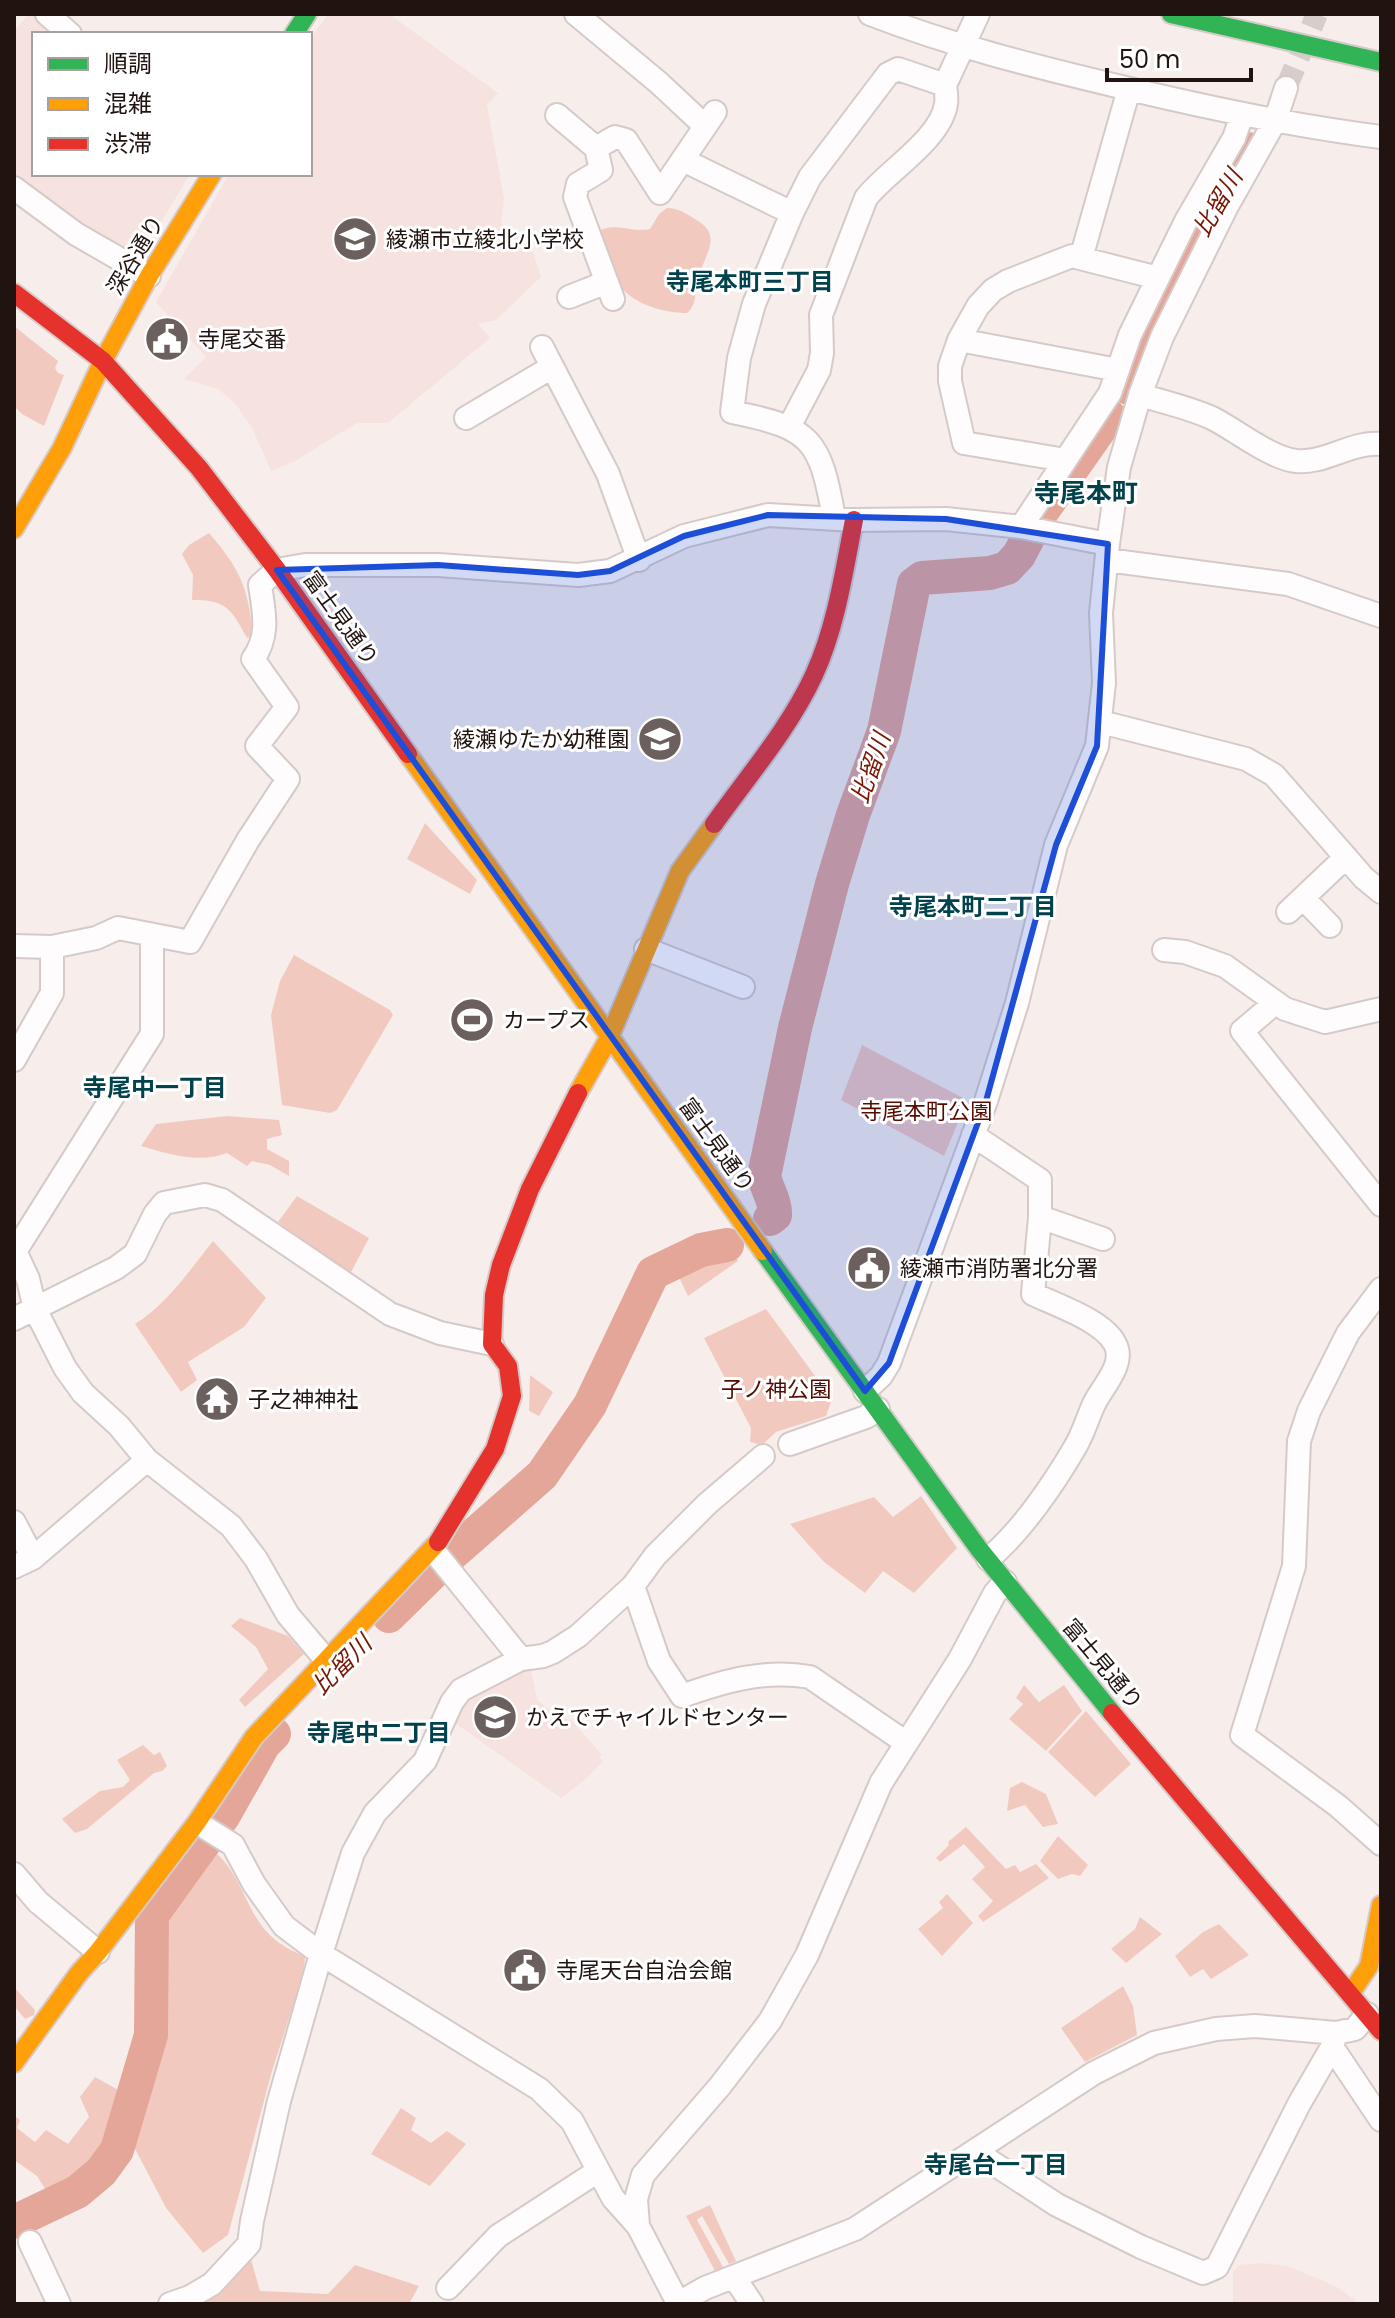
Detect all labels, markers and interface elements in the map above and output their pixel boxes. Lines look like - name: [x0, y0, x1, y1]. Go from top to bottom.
- legend: [32, 32, 312, 176]
- scale bar: [1107, 32, 1251, 82]
- text: 50 m: [1119, 43, 1180, 76]
- text: 順調: [104, 47, 152, 80]
- text: 混雑: [104, 87, 152, 120]
- text: 渋滞: [104, 127, 152, 160]
- water label: 比留川: [1185, 161, 1251, 242]
- street label: 深谷通り: [99, 210, 171, 301]
- school or university icon: 綾瀬市立綾北小学校: [331, 215, 379, 263]
- place label: 綾瀬市立綾北小学校: [386, 224, 584, 255]
- district label: 寺尾本町三丁目: [666, 265, 834, 298]
- public building icon: 寺尾交番: [143, 315, 191, 363]
- place label: 寺尾交番: [198, 324, 286, 355]
- district label: 寺尾本町: [1034, 475, 1138, 511]
- street label: 富士見通り: [296, 565, 385, 672]
- school or university icon: 綾瀬ゆたか幼稚園: [636, 715, 684, 763]
- place label: 綾瀬ゆたか幼稚園: [453, 724, 629, 755]
- water label: 比留川: [843, 726, 899, 807]
- district label: 寺尾本町二丁目: [889, 890, 1057, 923]
- sports icon: カープス: [448, 996, 496, 1044]
- place label: カープス: [503, 1005, 590, 1036]
- district label: 寺尾中一丁目: [83, 1071, 227, 1104]
- street label: 富士見通り: [672, 1092, 761, 1199]
- park label: 寺尾本町公園: [860, 1096, 992, 1127]
- public building icon: 綾瀬市消防署北分署: [845, 1244, 893, 1292]
- place label: 綾瀬市消防署北分署: [900, 1253, 1098, 1284]
- park label: 子ノ神公園: [721, 1374, 831, 1405]
- temple icon: 子之神神社: [193, 1375, 241, 1423]
- place label: 子之神神社: [248, 1384, 358, 1415]
- street label: 富士見通り: [1055, 1612, 1150, 1716]
- water label: 比留川: [305, 1625, 381, 1702]
- school or university icon: かえでチャイルドセンター: [471, 1693, 519, 1741]
- place label: かえでチャイルドセンター: [526, 1702, 789, 1733]
- district label: 寺尾中二丁目: [307, 1716, 451, 1749]
- public building icon: 寺尾天台自治会館: [501, 1946, 549, 1994]
- place label: 寺尾天台自治会館: [556, 1955, 732, 1986]
- district label: 寺尾台一丁目: [924, 2148, 1068, 2181]

